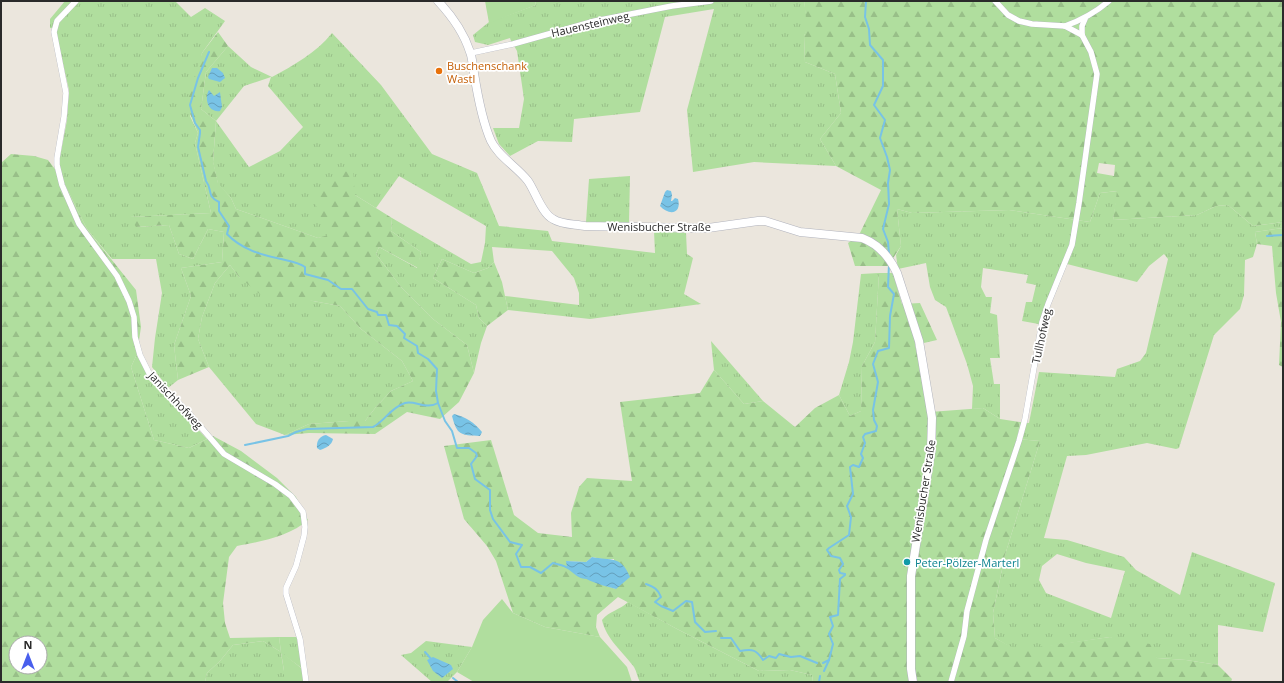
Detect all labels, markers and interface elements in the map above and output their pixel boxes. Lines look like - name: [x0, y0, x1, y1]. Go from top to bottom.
- street label: Hauensteinweg: [550, 8, 630, 40]
- place label: Buschenschank Wastl: [447, 58, 527, 86]
- marker: Buschenschank Wastl: [434, 66, 444, 76]
- street label: Wenisbucher Straße: [607, 219, 711, 234]
- street label: Tullhofweg: [1028, 307, 1054, 365]
- street label: Janischhofweg: [145, 367, 207, 432]
- street label: Wenisbucher Straße: [907, 439, 939, 543]
- place label: Peter-Pölzer-Marterl: [915, 555, 1019, 570]
- marker: Peter-Pölzer-Marterl: [902, 557, 912, 567]
- north arrow: [8, 635, 48, 675]
- text: N: [24, 637, 32, 652]

